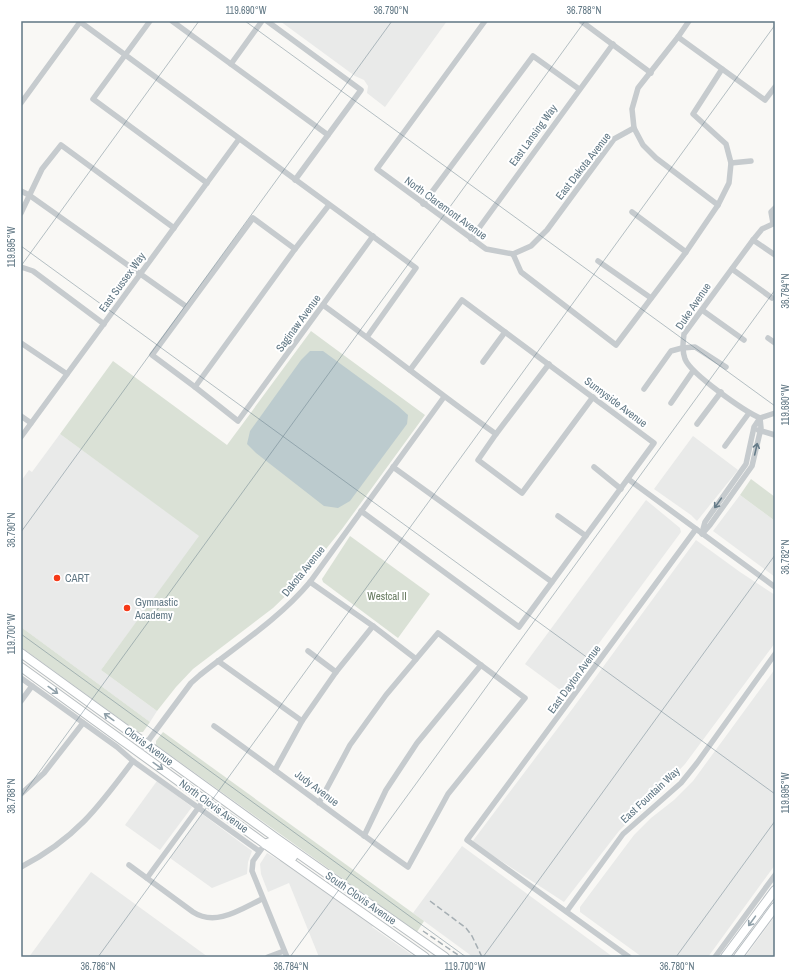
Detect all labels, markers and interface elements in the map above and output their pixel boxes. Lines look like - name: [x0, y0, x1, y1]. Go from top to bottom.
- text: 119.690°W: [226, 4, 267, 17]
- text: 36.790°N: [374, 4, 409, 17]
- text: 36.788°N: [567, 4, 602, 17]
- street label: East Lansing Way: [506, 101, 560, 169]
- street label: East Dakota Avenue: [552, 130, 614, 202]
- street label: North Claremont Avenue: [402, 173, 490, 243]
- text: 119.695°W: [5, 226, 18, 267]
- street label: East Sussex Way: [96, 249, 149, 315]
- text: 36.784°N: [779, 273, 792, 309]
- street label: Duke Avenue: [672, 280, 714, 332]
- street label: Saginaw Avenue: [272, 292, 324, 354]
- street label: Sunnyside Avenue: [582, 374, 650, 430]
- text: 119.690°W: [779, 384, 792, 425]
- one-way arrow: [752, 443, 760, 456]
- one-way arrow: [714, 497, 722, 508]
- text: 36.790°N: [5, 512, 18, 548]
- text: 36.782°N: [779, 539, 792, 575]
- street label: Dakota Avenue: [278, 543, 328, 599]
- place label: CART: [65, 571, 90, 585]
- marker: CART: [52, 573, 62, 583]
- park label: Westcal II: [367, 589, 407, 603]
- place label: Gymnastic Academy: [134, 595, 179, 622]
- marker: Gymnastic Academy: [122, 603, 132, 613]
- text: 119.700°W: [5, 613, 18, 654]
- street label: East Dayton Avenue: [544, 642, 604, 716]
- one-way arrow: [47, 686, 58, 694]
- one-way arrow: [103, 713, 114, 721]
- street label: Clovis Avenue: [122, 723, 176, 769]
- one-way arrow: [152, 762, 163, 771]
- street label: East Fountain Way: [617, 764, 683, 826]
- street label: Judy Avenue: [292, 767, 342, 809]
- text: 119.695°W: [779, 772, 792, 813]
- street label: North Clovis Avenue: [177, 776, 251, 836]
- text: 36.788°N: [5, 778, 18, 814]
- street label: South Clovis Avenue: [323, 868, 399, 928]
- one-way arrow: [748, 916, 756, 927]
- text: 36.786°N: [81, 960, 116, 973]
- text: 36.784°N: [274, 960, 309, 973]
- text: 119.700°W: [445, 960, 486, 973]
- text: 36.780°N: [660, 960, 695, 973]

